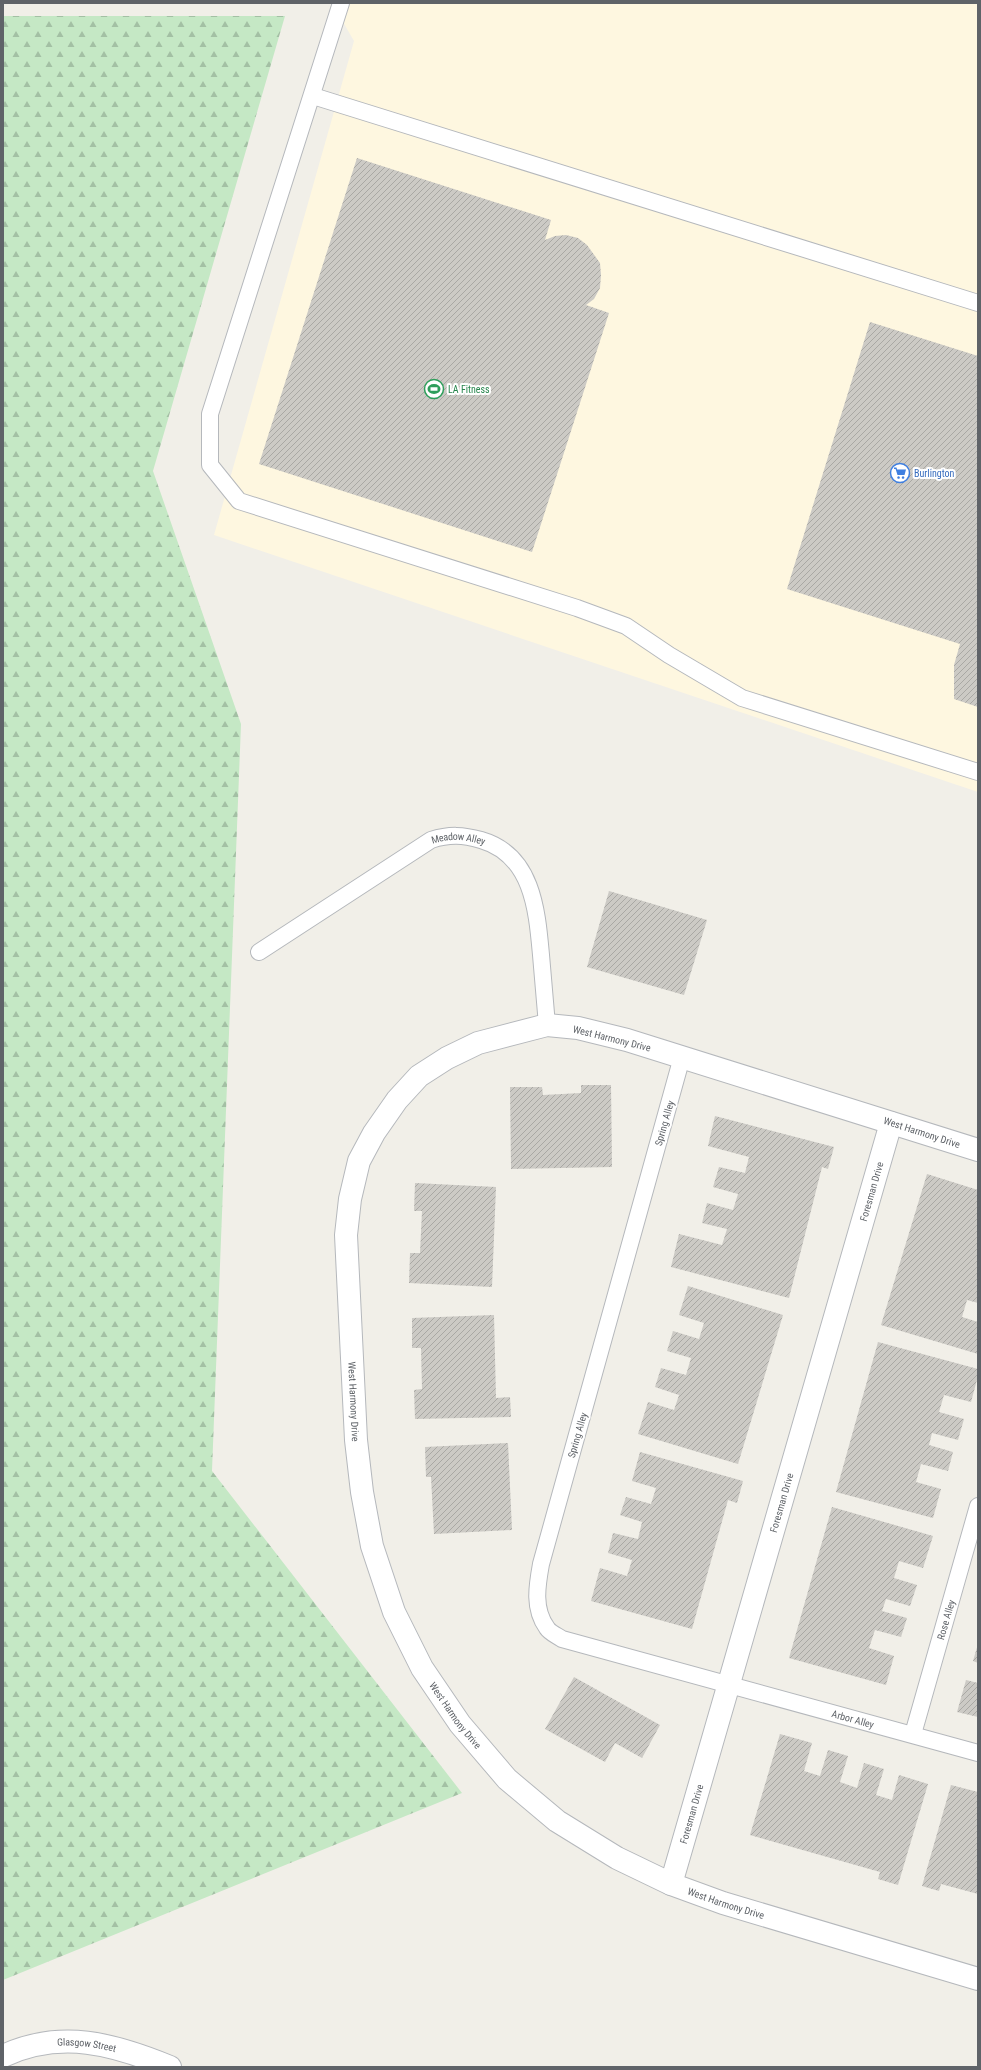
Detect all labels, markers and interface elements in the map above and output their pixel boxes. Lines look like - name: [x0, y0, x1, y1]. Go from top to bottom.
- sports icon: LA Fitness: [423, 378, 445, 400]
- place label: LA Fitness: [448, 384, 490, 395]
- supermarket icon: Burlington: [889, 462, 911, 484]
- place label: Burlington: [914, 468, 955, 479]
- street label: Meadow Alley: [430, 831, 487, 847]
- street label: West Harmony Drive: [572, 1023, 652, 1054]
- street label: Spring Alley: [653, 1099, 676, 1147]
- street label: West Harmony Drive: [882, 1115, 962, 1150]
- street label: Foresman Drive: [858, 1160, 886, 1223]
- street label: West Harmony Drive: [346, 1361, 361, 1442]
- street label: Spring Alley: [566, 1411, 589, 1459]
- street label: Foresman Drive: [768, 1471, 796, 1534]
- street label: Rose Alley: [935, 1598, 957, 1641]
- street label: West Harmony Drive: [427, 1680, 484, 1751]
- street label: Arbor Alley: [831, 1708, 875, 1730]
- street label: Foresman Drive: [678, 1783, 706, 1845]
- street label: West Harmony Drive: [686, 1886, 766, 1921]
- street label: Glasgow Street: [57, 2037, 117, 2054]

